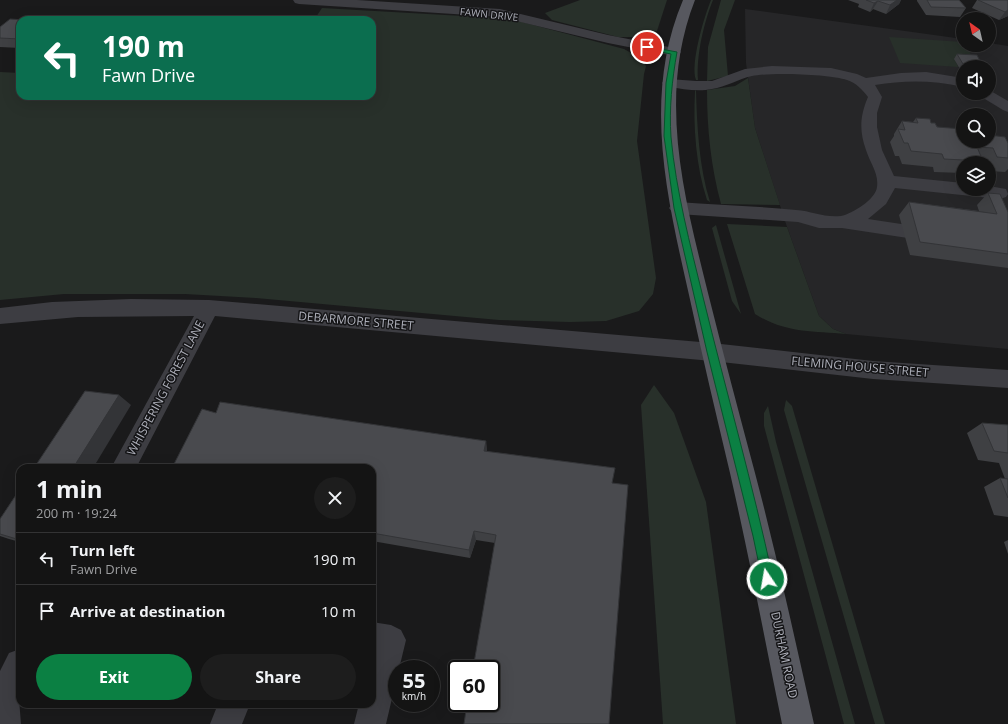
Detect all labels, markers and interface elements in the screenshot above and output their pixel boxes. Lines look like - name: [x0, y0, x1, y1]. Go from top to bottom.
- street label: FAWN DRIVE: [459, 4, 519, 24]
- north arrow: [956, 12, 996, 52]
- map controls: [956, 12, 996, 196]
- text: 190 m: [102, 27, 185, 65]
- pin: [630, 30, 664, 64]
- icon: left: [36, 32, 88, 84]
- icon: arrive: [636, 36, 658, 58]
- button: sound: [956, 60, 996, 100]
- text: Fawn Drive: [102, 63, 195, 87]
- button: search: [956, 108, 996, 148]
- button: layers: [956, 156, 996, 196]
- street label: DEBARMORE STREET: [298, 307, 415, 334]
- street label: WHISPERING FOREST LANE: [123, 317, 208, 458]
- street label: FLEMING HOUSE STREET: [791, 352, 930, 381]
- text: 1 min: [36, 472, 103, 505]
- button: close: [314, 477, 356, 519]
- text: 200 m · 19:24: [36, 504, 117, 522]
- text: Turn left: [70, 540, 135, 560]
- icon: left: [36, 548, 58, 570]
- text: 190 m: [312, 549, 356, 569]
- position arrow: [746, 558, 788, 600]
- text: Fawn Drive: [70, 560, 137, 578]
- icon: arrive: [36, 600, 58, 622]
- text: Arrive at destination: [70, 601, 225, 621]
- text: 10 m: [321, 601, 356, 621]
- street label: DURHAM ROAD: [767, 610, 802, 700]
- button: Exit: [36, 654, 192, 700]
- button: Share: [200, 654, 356, 700]
- speed limit sign: 60: [448, 660, 500, 712]
- text: 55: [403, 667, 425, 694]
- text: km/h: [402, 689, 426, 703]

